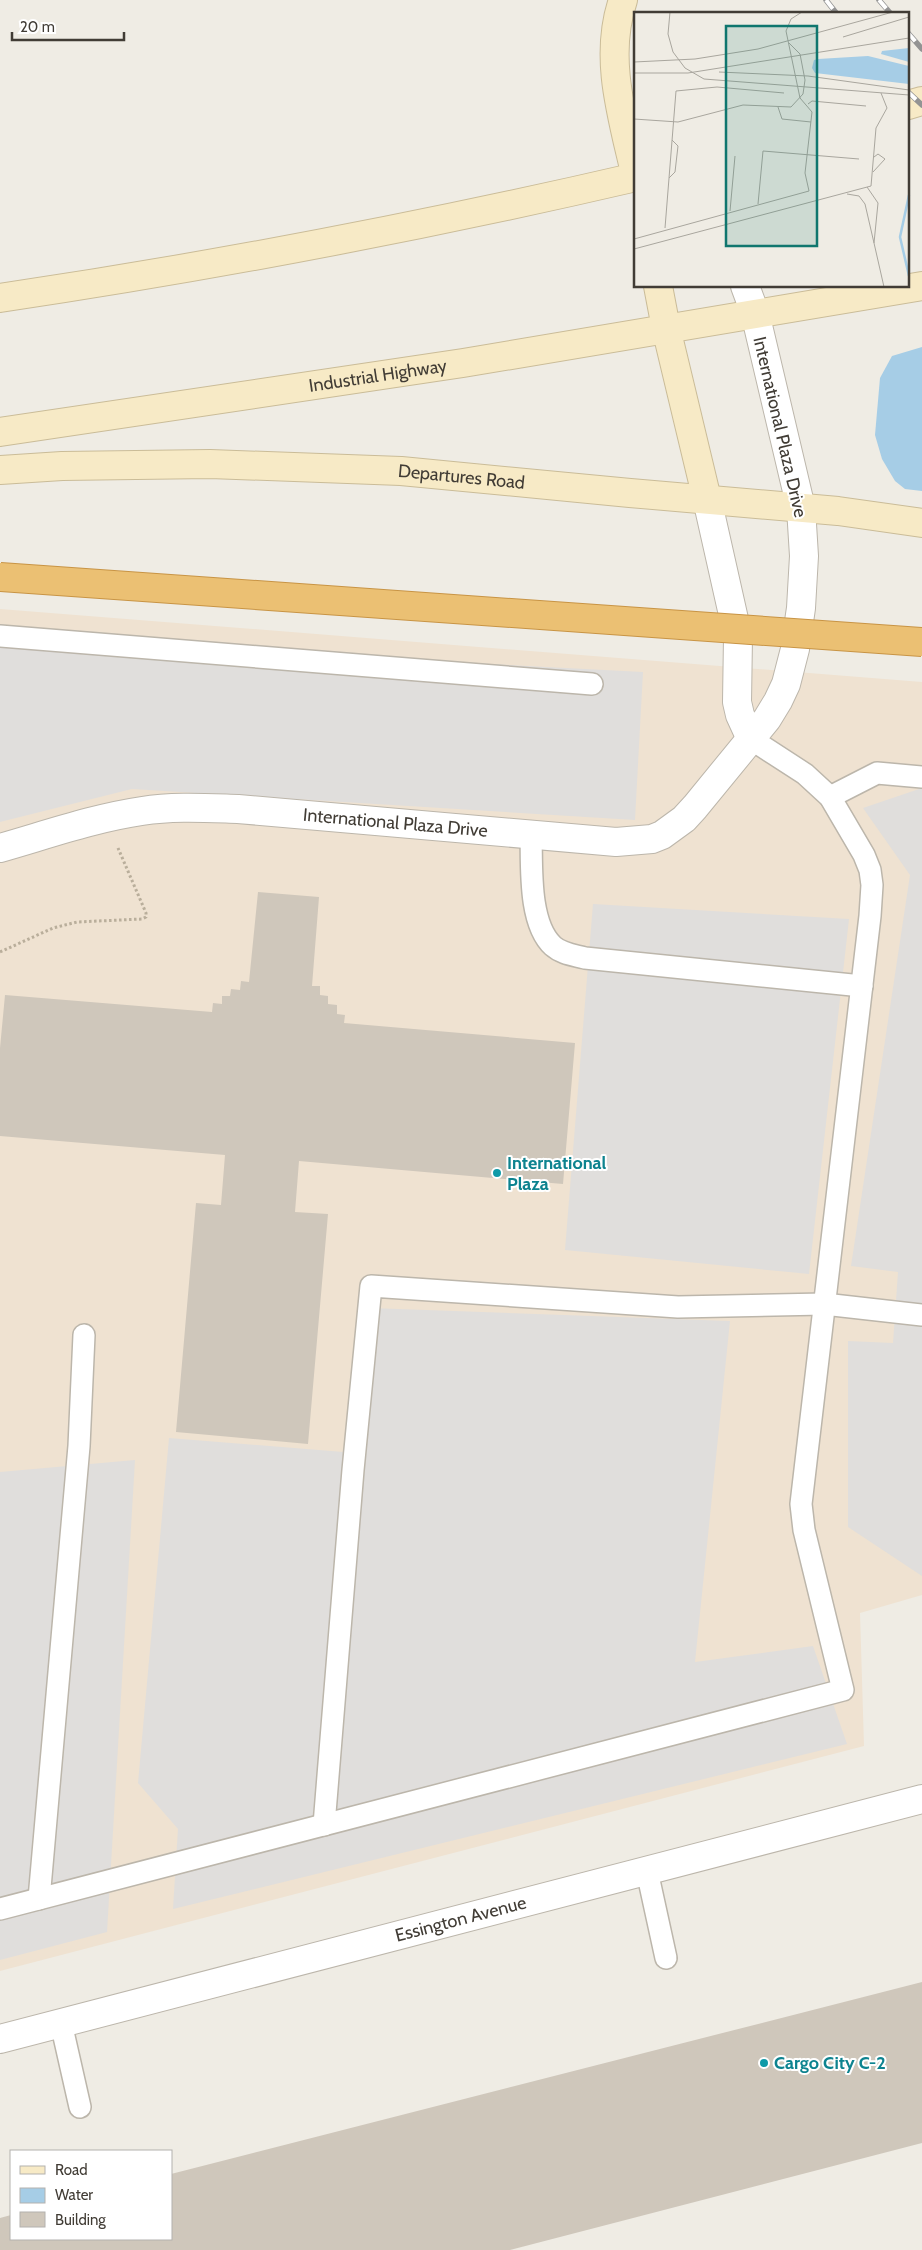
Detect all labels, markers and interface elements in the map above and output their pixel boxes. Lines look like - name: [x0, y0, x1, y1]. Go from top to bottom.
- scale bar: [12, 10, 125, 42]
- inset map: [634, 12, 910, 288]
- text: 20 m: [20, 18, 55, 36]
- street label: International Plaza Drive: [748, 334, 812, 520]
- street label: Industrial Highway: [307, 355, 448, 397]
- street label: Departures Road: [397, 460, 526, 494]
- street label: International Plaza Drive: [302, 804, 489, 842]
- place label: International Plaza: [507, 1152, 607, 1195]
- marker: International Plaza: [491, 1167, 503, 1179]
- street label: Essington Avenue: [393, 1891, 529, 1947]
- place label: Cargo City C-2: [774, 2052, 886, 2074]
- marker: Cargo City C-2: [758, 2057, 770, 2069]
- legend: [10, 2150, 172, 2240]
- text: Road: [55, 2161, 88, 2179]
- text: Water: [55, 2186, 93, 2204]
- text: Building: [55, 2211, 106, 2229]

